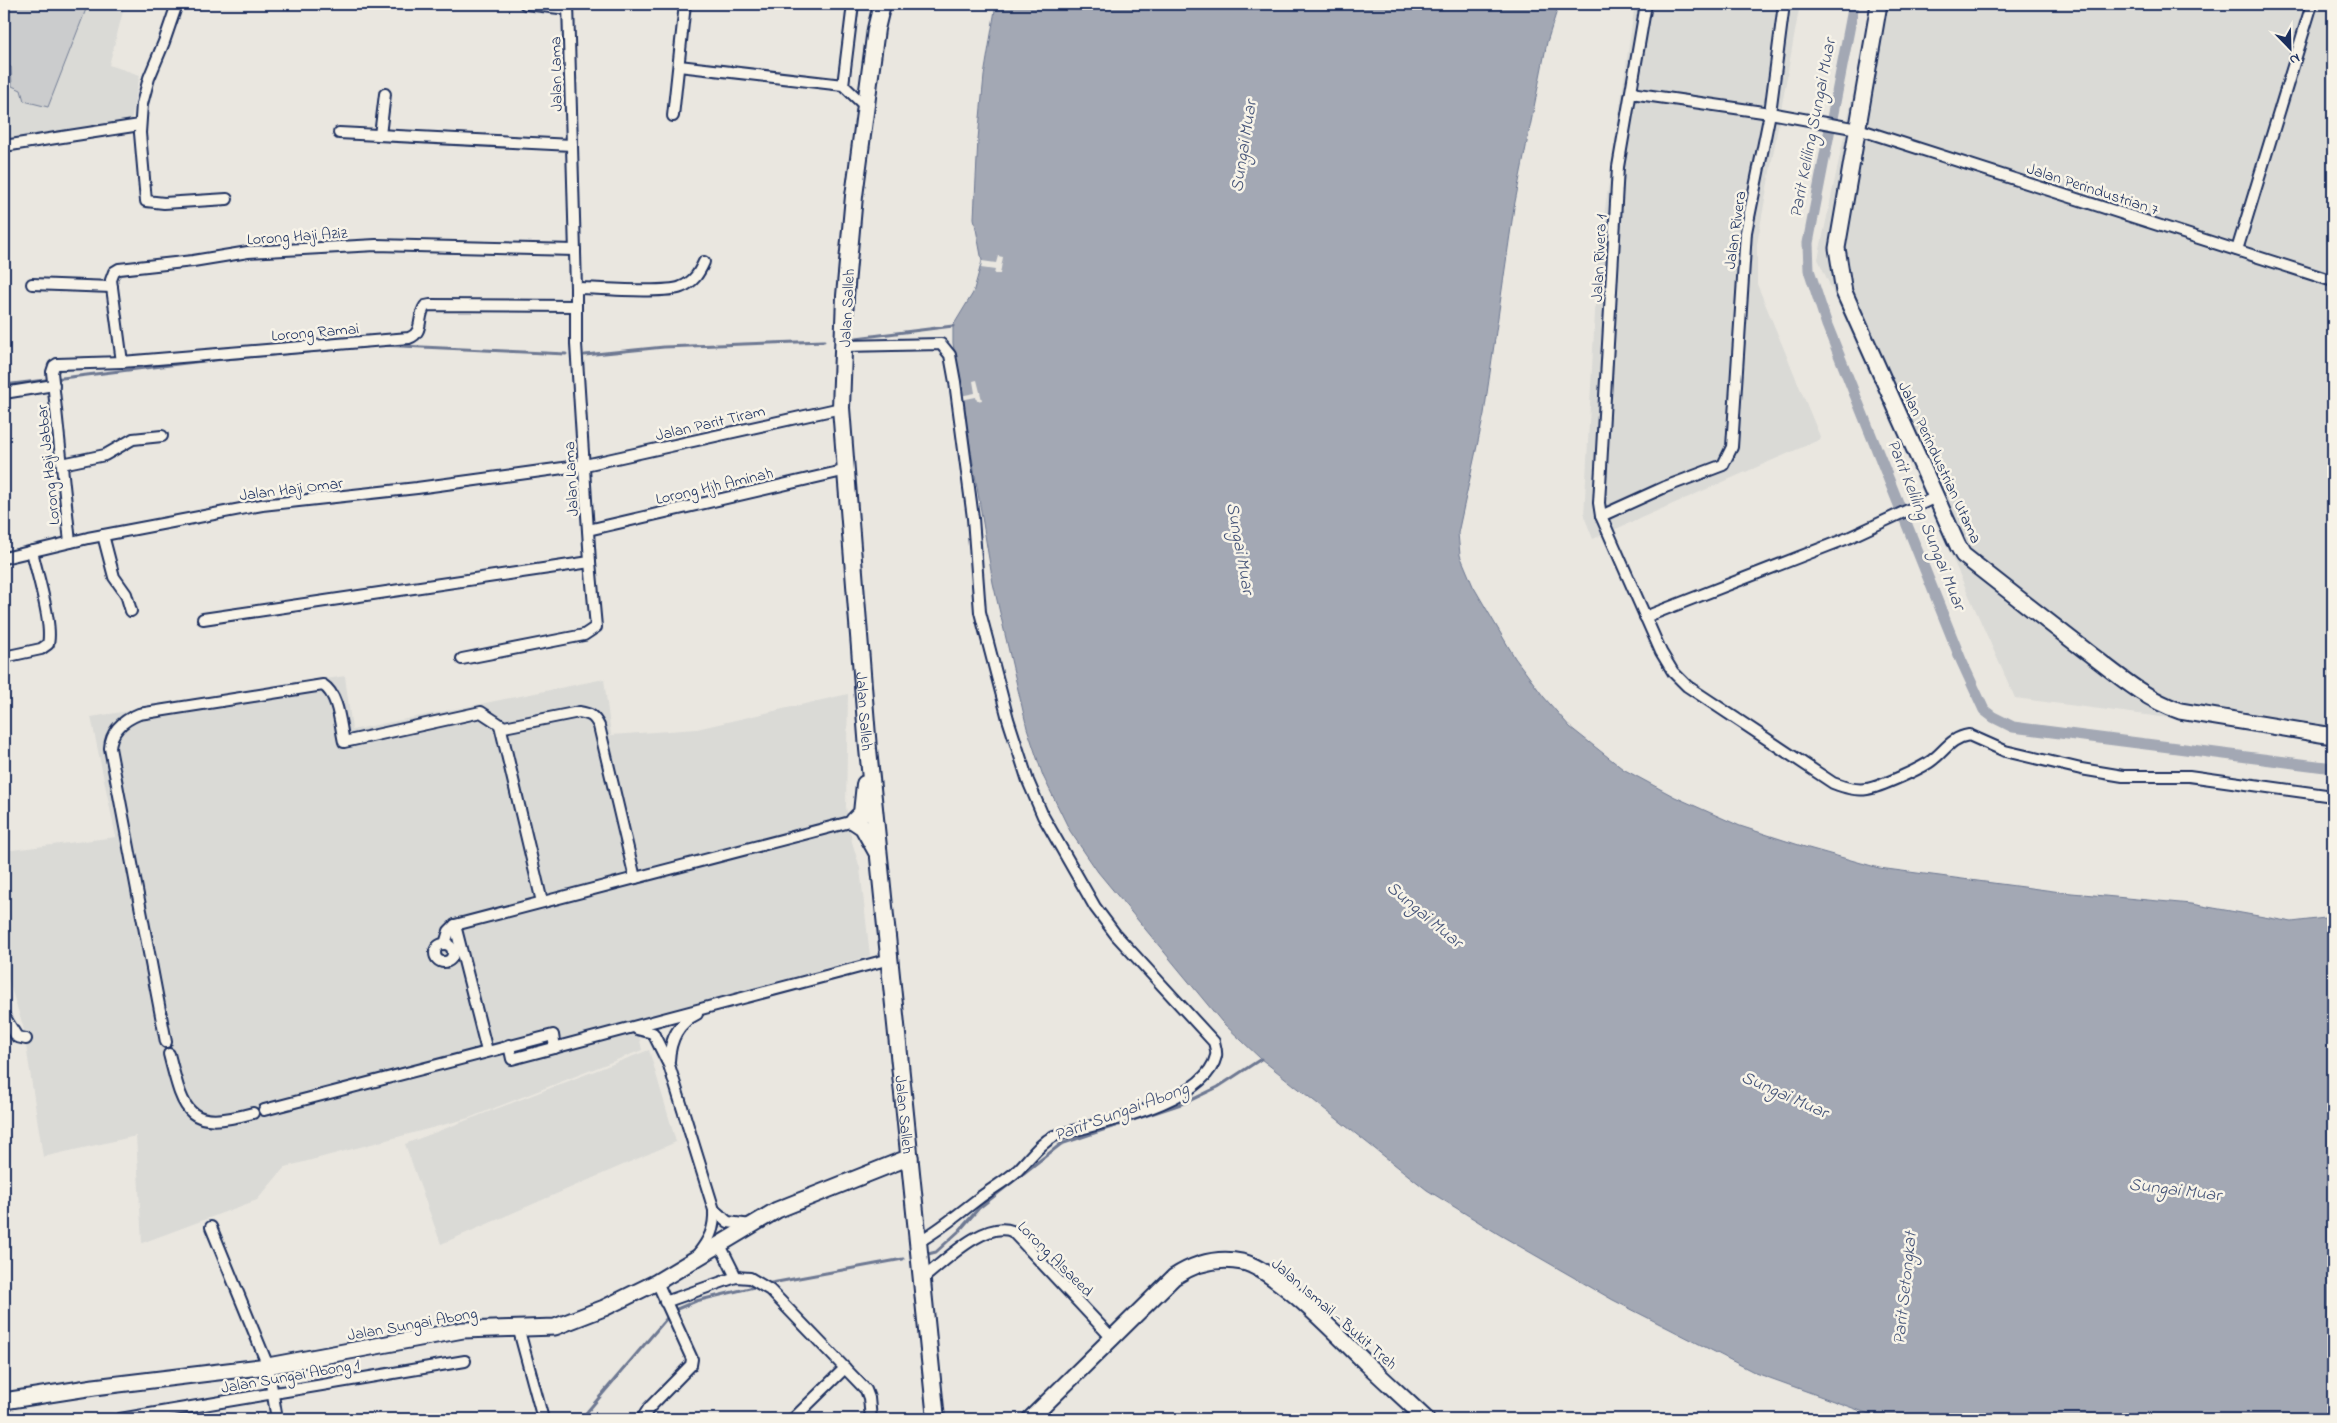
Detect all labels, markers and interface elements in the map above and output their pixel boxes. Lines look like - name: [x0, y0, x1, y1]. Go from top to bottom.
- north arrow: [2264, 22, 2314, 72]
- water label: Parit Keliling Sungai Muar: [1784, 34, 1845, 220]
- street label: Jalan Lama: [544, 36, 570, 112]
- text: N: [2286, 47, 2303, 70]
- water label: Sungai Muar: [1225, 96, 1265, 194]
- street label: Jalan Perindustrian 7: [2023, 157, 2162, 223]
- street label: Jalan Rivera: [1719, 190, 1753, 271]
- street label: Jalan Rivera 1: [1586, 214, 1614, 303]
- street label: Lorong Haji Aziz: [246, 221, 349, 252]
- street label: Jalan Salleh: [834, 268, 862, 348]
- street label: Lorong Ramai: [270, 317, 360, 349]
- street label: Jalan Perindustrian Utama: [1891, 378, 1987, 548]
- street label: Jalan Parit Tiram: [653, 400, 768, 448]
- street label: Lorong Haji Jabbar: [31, 403, 67, 526]
- water label: Parit Keliling Sungai Muar: [1879, 436, 1972, 616]
- street label: Jalan Lama: [558, 441, 586, 517]
- street label: Lorong Hjh Aminah: [653, 462, 776, 512]
- street label: Jalan Haji Omar: [238, 472, 344, 508]
- water label: Sungai Muar: [1218, 500, 1260, 599]
- street label: Jalan Salleh: [848, 671, 878, 752]
- water label: Sungai Muar: [1380, 876, 1469, 957]
- water label: Sungai Muar: [1737, 1065, 1834, 1128]
- street label: Jalan Salleh: [887, 1074, 919, 1155]
- water label: Parit Sungai Abong: [1051, 1076, 1193, 1149]
- water label: Sungai Muar: [2127, 1172, 2225, 1210]
- street label: Lorong Alsaeed: [1011, 1216, 1098, 1303]
- water label: Parit Setongkat: [1887, 1229, 1925, 1346]
- street label: Jalan Ismail - Bukit Treh: [1265, 1253, 1402, 1376]
- street label: Jalan Sungai Abong: [346, 1302, 479, 1348]
- street label: Jalan Sungai Abong 1: [219, 1353, 362, 1401]

